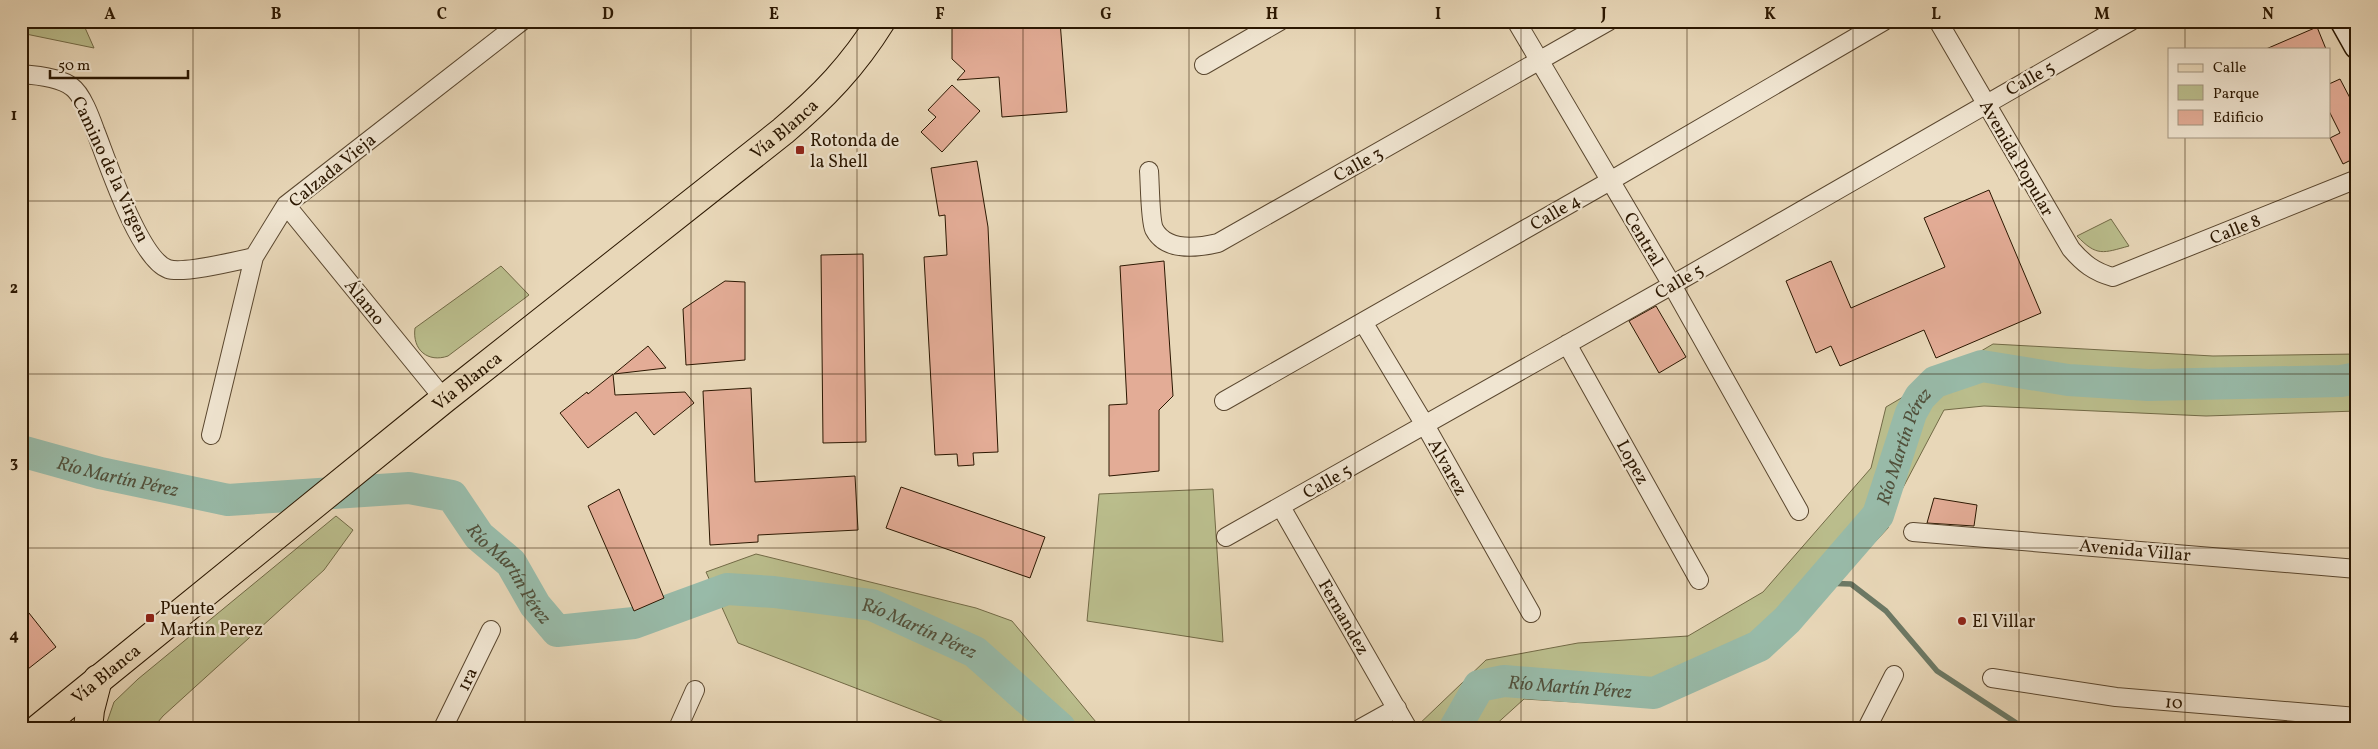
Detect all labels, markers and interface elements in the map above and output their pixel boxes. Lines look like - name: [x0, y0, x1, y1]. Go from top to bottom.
- text: A: [104, 4, 116, 26]
- text: B: [271, 4, 282, 26]
- text: C: [437, 4, 447, 26]
- text: D: [602, 4, 614, 26]
- text: E: [769, 4, 779, 26]
- text: F: [935, 4, 945, 26]
- text: G: [1100, 4, 1112, 26]
- text: H: [1266, 4, 1278, 26]
- text: I: [1435, 4, 1441, 26]
- text: J: [1600, 4, 1607, 26]
- text: K: [1764, 4, 1776, 26]
- text: L: [1931, 4, 1941, 26]
- text: M: [2094, 4, 2110, 26]
- text: N: [2262, 4, 2274, 26]
- scale bar: [50, 48, 188, 80]
- legend: [2168, 48, 2330, 138]
- text: 50 m: [58, 56, 90, 77]
- street label: Calle 5: [2002, 56, 2060, 103]
- text: Calle: [2213, 58, 2246, 79]
- text: Parque: [2213, 84, 2259, 105]
- street label: Camino de la Virgen: [65, 92, 155, 247]
- street label: Vía Blanca: [745, 94, 825, 166]
- street label: Avenida Popular: [1972, 96, 2059, 222]
- text: 1: [11, 105, 17, 127]
- text: Edificio: [2213, 108, 2264, 129]
- street label: Calzada Vieja: [284, 128, 382, 214]
- place label: Rotonda de la Shell: [810, 129, 899, 175]
- street label: Calle 3: [1330, 142, 1388, 189]
- marker: Rotonda de la Shell: [794, 144, 806, 156]
- street label: Calle 4: [1526, 189, 1586, 238]
- street label: Central: [1617, 208, 1669, 272]
- street label: Calle 8: [2206, 209, 2265, 252]
- street label: Calle 5: [1651, 258, 1709, 306]
- street label: Álamo: [338, 275, 390, 331]
- text: 2: [10, 278, 18, 300]
- street label: Vía Blanca: [428, 347, 508, 417]
- water label: Río Martín Pérez: [1871, 382, 1938, 509]
- street label: Alvarez: [1421, 435, 1473, 501]
- street label: Lopez: [1609, 436, 1654, 490]
- water label: Río Martín Pérez: [54, 451, 181, 504]
- text: 3: [10, 452, 18, 474]
- street label: Calle 5: [1299, 459, 1357, 506]
- water label: Río Martín Pérez: [459, 519, 557, 631]
- street label: Avenida Villar: [2078, 534, 2192, 569]
- street label: Fernandez: [1311, 575, 1374, 660]
- water label: Río Martín Pérez: [860, 593, 981, 666]
- place label: Puente Martin Perez: [160, 597, 263, 643]
- place label: El Villar: [1972, 610, 2036, 635]
- marker: Puente Martin Perez: [144, 612, 156, 624]
- marker: El Villar: [1956, 615, 1968, 627]
- text: 4: [9, 625, 19, 647]
- street label: Vía Blanca: [67, 639, 147, 711]
- street label: 1ra: [452, 664, 485, 696]
- water label: Río Martín Pérez: [1507, 670, 1633, 706]
- street label: 10: [2164, 690, 2184, 717]

